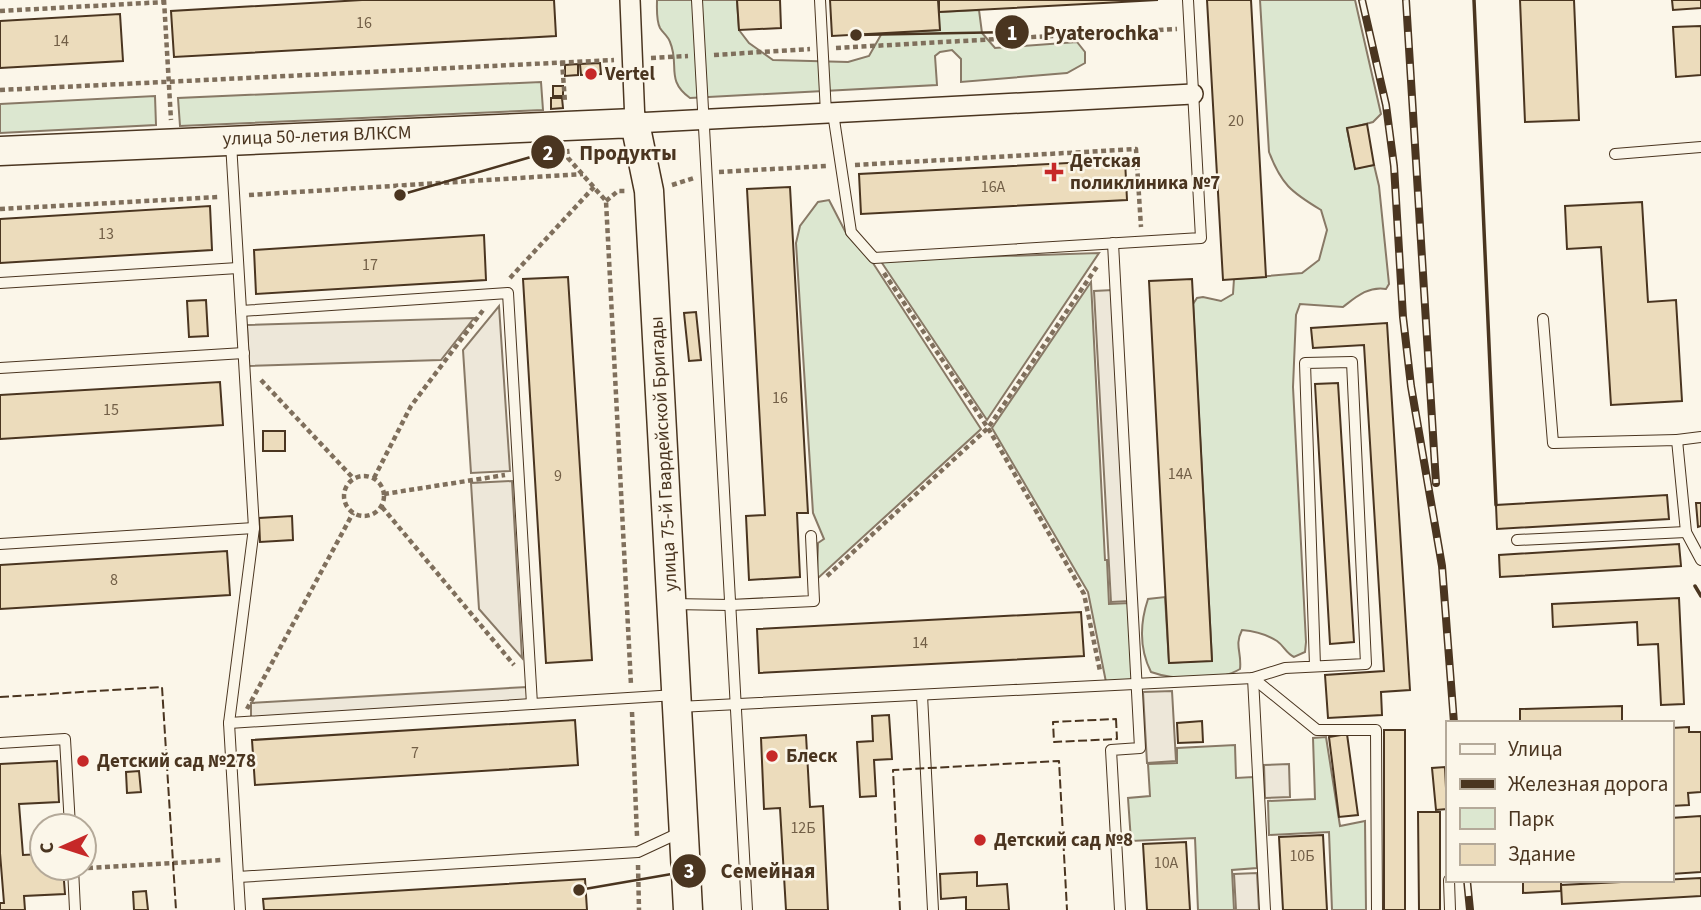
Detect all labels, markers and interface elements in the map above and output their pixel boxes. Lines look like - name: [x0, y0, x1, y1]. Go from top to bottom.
- callout: Pyaterochka: [994, 11, 1174, 53]
- house number: 16: [356, 12, 372, 34]
- text: 1: [1006, 18, 1018, 48]
- text: Pyaterochka: [1043, 18, 1159, 48]
- house number: 14: [53, 30, 69, 52]
- place label: Vertel: [604, 61, 655, 88]
- marker: Vertel: [583, 66, 599, 82]
- house number: 20: [1228, 110, 1244, 132]
- street label: улица 50-летия ВЛКСМ: [222, 119, 412, 153]
- callout: Продукты: [530, 131, 691, 173]
- text: 2: [542, 138, 554, 168]
- text: Продукты: [579, 138, 677, 168]
- place label: Детская поликлиника №7: [1070, 148, 1220, 197]
- marker: Детская поликлиника №7: [1044, 162, 1064, 182]
- house number: 16А: [981, 176, 1006, 198]
- house number: 13: [98, 223, 114, 245]
- house number: 17: [362, 254, 378, 276]
- street label: улица 75-й Гвардейской Бригады: [643, 316, 685, 592]
- house number: 16: [772, 387, 788, 409]
- house number: 15: [103, 399, 119, 421]
- house number: 14А: [1168, 463, 1193, 485]
- house number: 9: [554, 465, 562, 487]
- house number: 8: [110, 569, 118, 591]
- house number: 14: [912, 632, 928, 654]
- legend: [1446, 721, 1673, 882]
- text: Улица: [1508, 734, 1563, 764]
- house number: 7: [411, 742, 419, 764]
- place label: Блеск: [786, 743, 838, 770]
- place label: Детский сад №278: [97, 748, 256, 775]
- marker: Блеск: [764, 748, 780, 764]
- marker: Детский сад №278: [75, 753, 91, 769]
- text: Железная дорога: [1508, 769, 1668, 799]
- text: Парк: [1508, 804, 1555, 834]
- north arrow: [28, 812, 98, 882]
- house number: 12Б: [790, 817, 816, 839]
- place label: Детский сад №8: [994, 827, 1133, 854]
- marker: Детский сад №8: [972, 832, 988, 848]
- text: Здание: [1508, 839, 1576, 869]
- text: С: [34, 842, 61, 854]
- house number: 10Б: [1289, 845, 1315, 867]
- callout: Семейная: [672, 850, 829, 892]
- house number: 10А: [1154, 852, 1179, 874]
- text: 3: [683, 856, 695, 886]
- text: Семейная: [721, 856, 815, 886]

